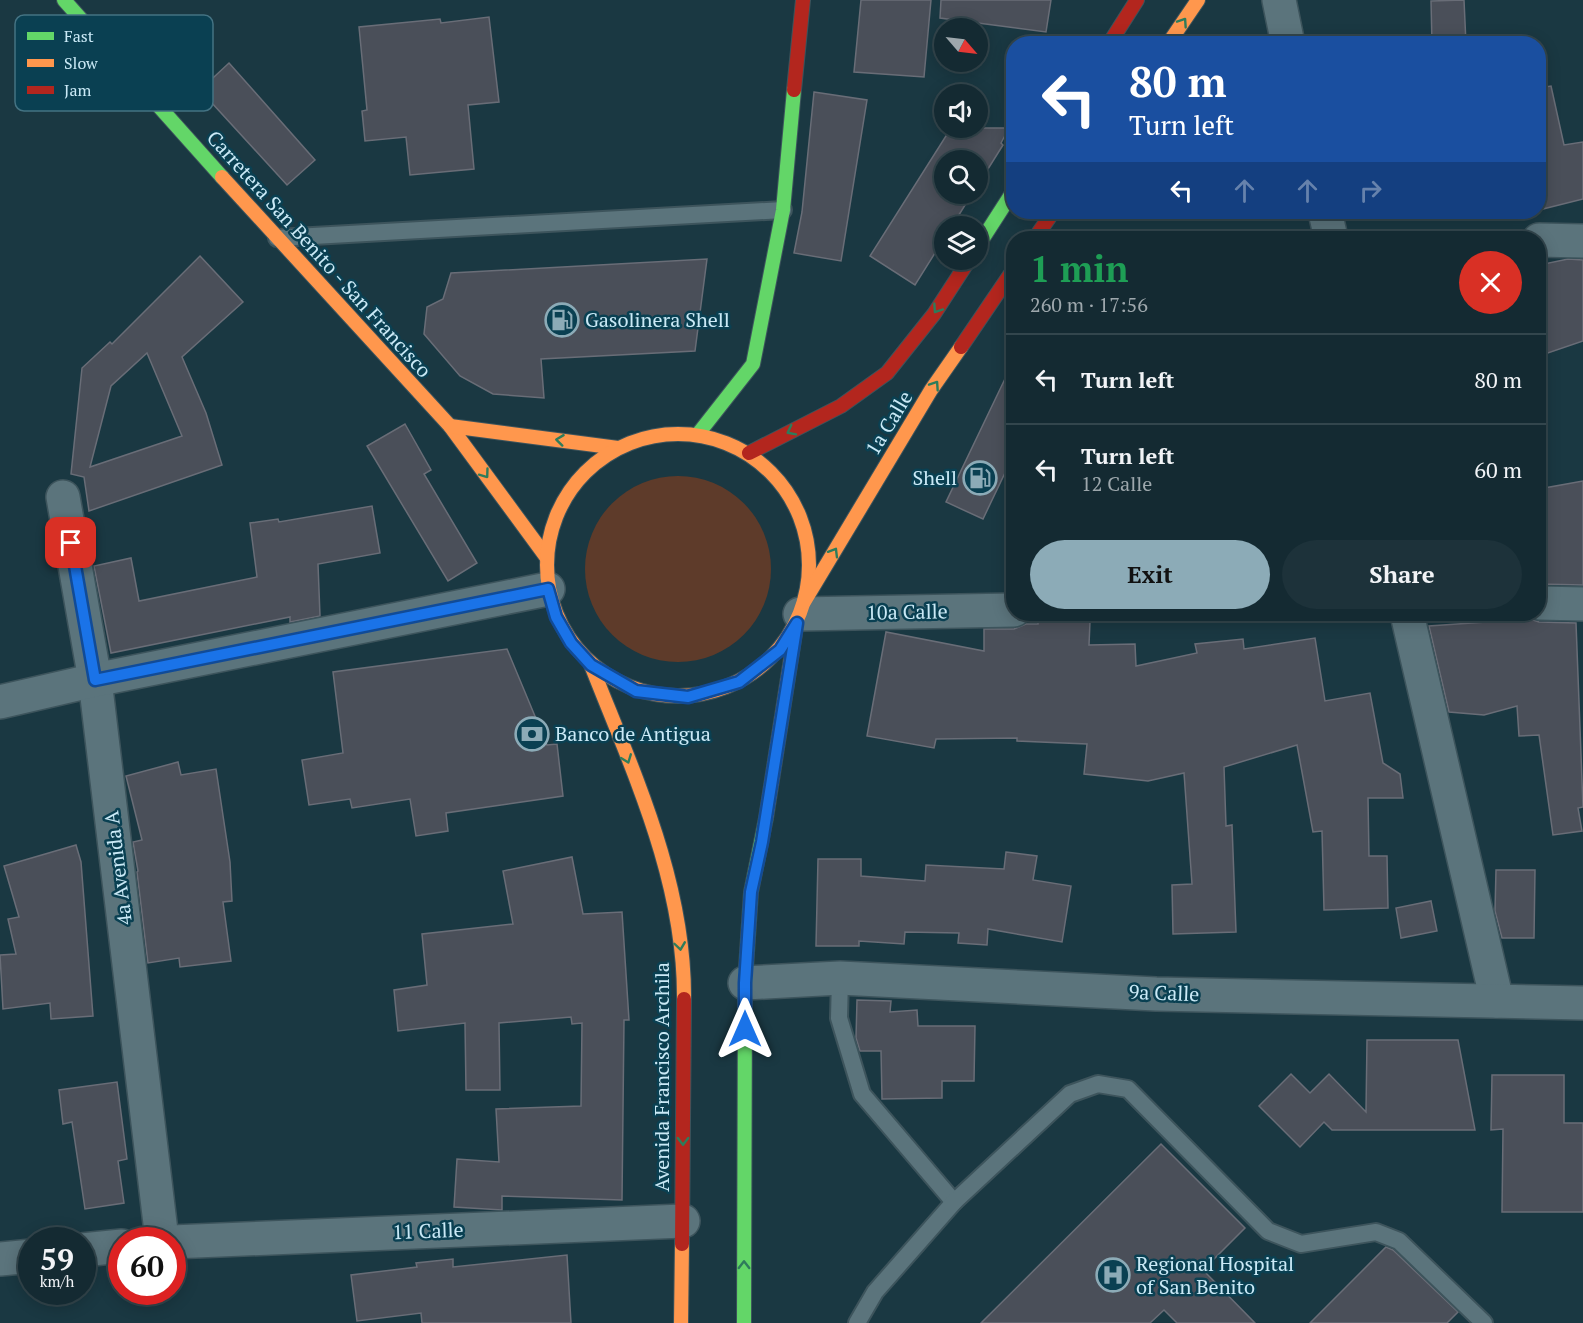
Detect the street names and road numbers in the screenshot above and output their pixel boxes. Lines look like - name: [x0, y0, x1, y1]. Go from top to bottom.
- street label: Carretera San Benito - San Francisco: [201, 124, 438, 383]
- street label: 1a Calle: [859, 385, 918, 460]
- street label: 10a Calle: [866, 597, 948, 626]
- street label: 4a Avenida A: [97, 809, 138, 927]
- street label: Avenida Francisco Archila: [648, 962, 675, 1192]
- street label: 9a Calle: [1128, 978, 1200, 1007]
- street label: 11 Calle: [392, 1216, 464, 1245]

